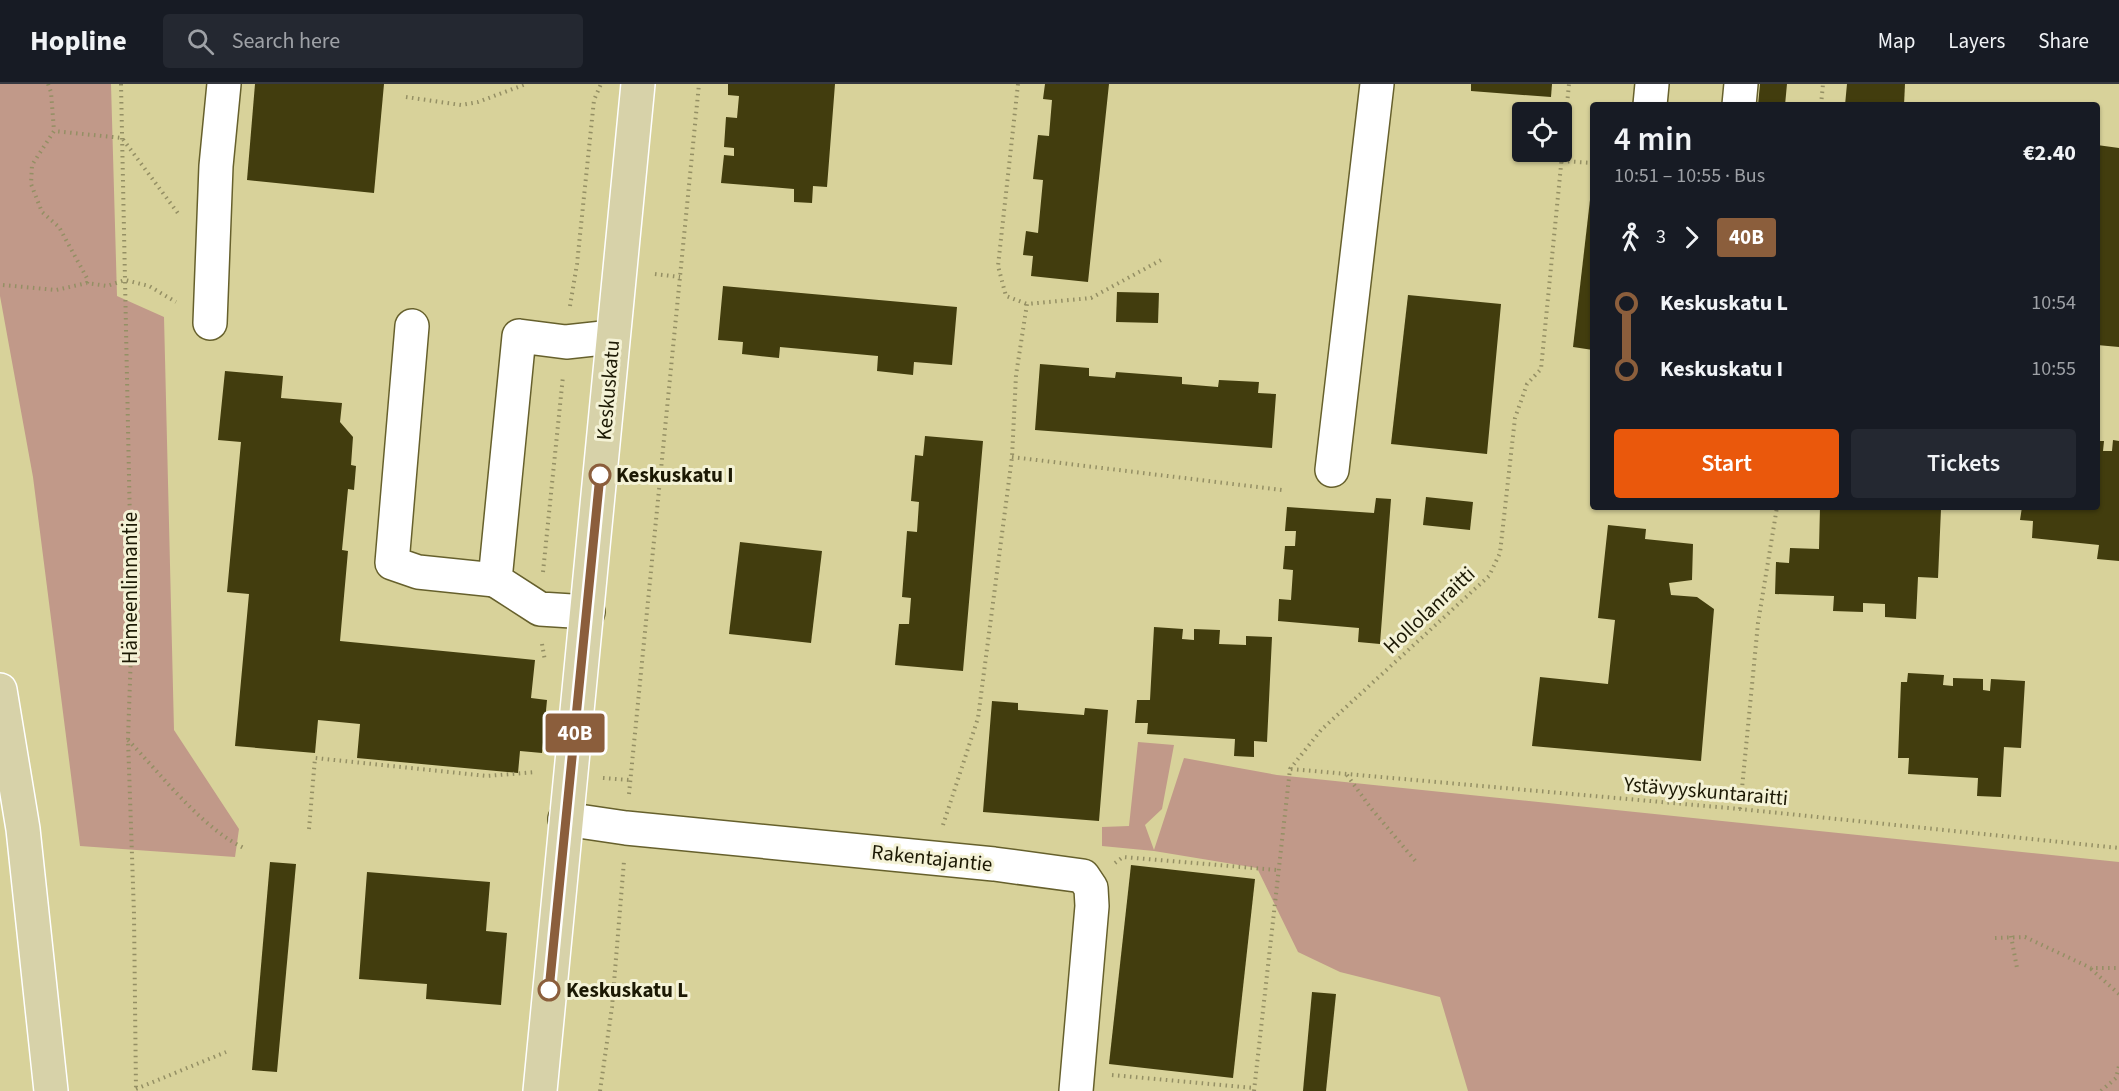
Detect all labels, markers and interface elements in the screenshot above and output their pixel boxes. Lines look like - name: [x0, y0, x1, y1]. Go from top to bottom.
- search box: [163, 14, 583, 68]
- text: Hopline: [30, 21, 127, 61]
- icon: search: [184, 25, 217, 58]
- text: Search here: [232, 25, 340, 57]
- text: Map: [1878, 26, 1915, 56]
- text: Layers: [1948, 26, 2005, 56]
- text: Share: [2038, 26, 2089, 56]
- map controls: [1512, 102, 1572, 162]
- button: locate: [1512, 102, 1572, 162]
- text: 4 min: [1614, 116, 1692, 163]
- text: €2.40: [2023, 137, 2076, 169]
- text: 10:51 – 10:55 · Bus: [1614, 162, 1765, 190]
- icon: walk: [1614, 221, 1647, 254]
- icon: forward: [1675, 221, 1708, 254]
- text: 40B: [1729, 222, 1764, 252]
- text: 3: [1656, 223, 1666, 251]
- text: Keskuskatu L: [1660, 287, 1788, 319]
- text: 10:54: [2031, 289, 2076, 317]
- street label: Keskuskatu: [589, 339, 627, 441]
- text: Keskuskatu I: [1660, 353, 1783, 385]
- text: 10:55: [2031, 355, 2076, 383]
- button: Start: [1614, 429, 1839, 498]
- button: Tickets: [1851, 429, 2076, 498]
- place label: Keskuskatu I: [616, 460, 734, 490]
- marker: Keskuskatu I: [589, 464, 611, 486]
- street label: Hämeenlinnantie: [115, 512, 145, 664]
- street label: Hollolanraitti: [1376, 559, 1482, 661]
- line badge: 40B: [540, 714, 610, 752]
- text: 40B: [558, 718, 592, 748]
- street label: Ystävyyskuntaraitti: [1622, 769, 1789, 813]
- street label: Rakentajantie: [870, 837, 994, 879]
- place label: Keskuskatu L: [566, 975, 688, 1005]
- marker: Keskuskatu L: [538, 979, 560, 1001]

